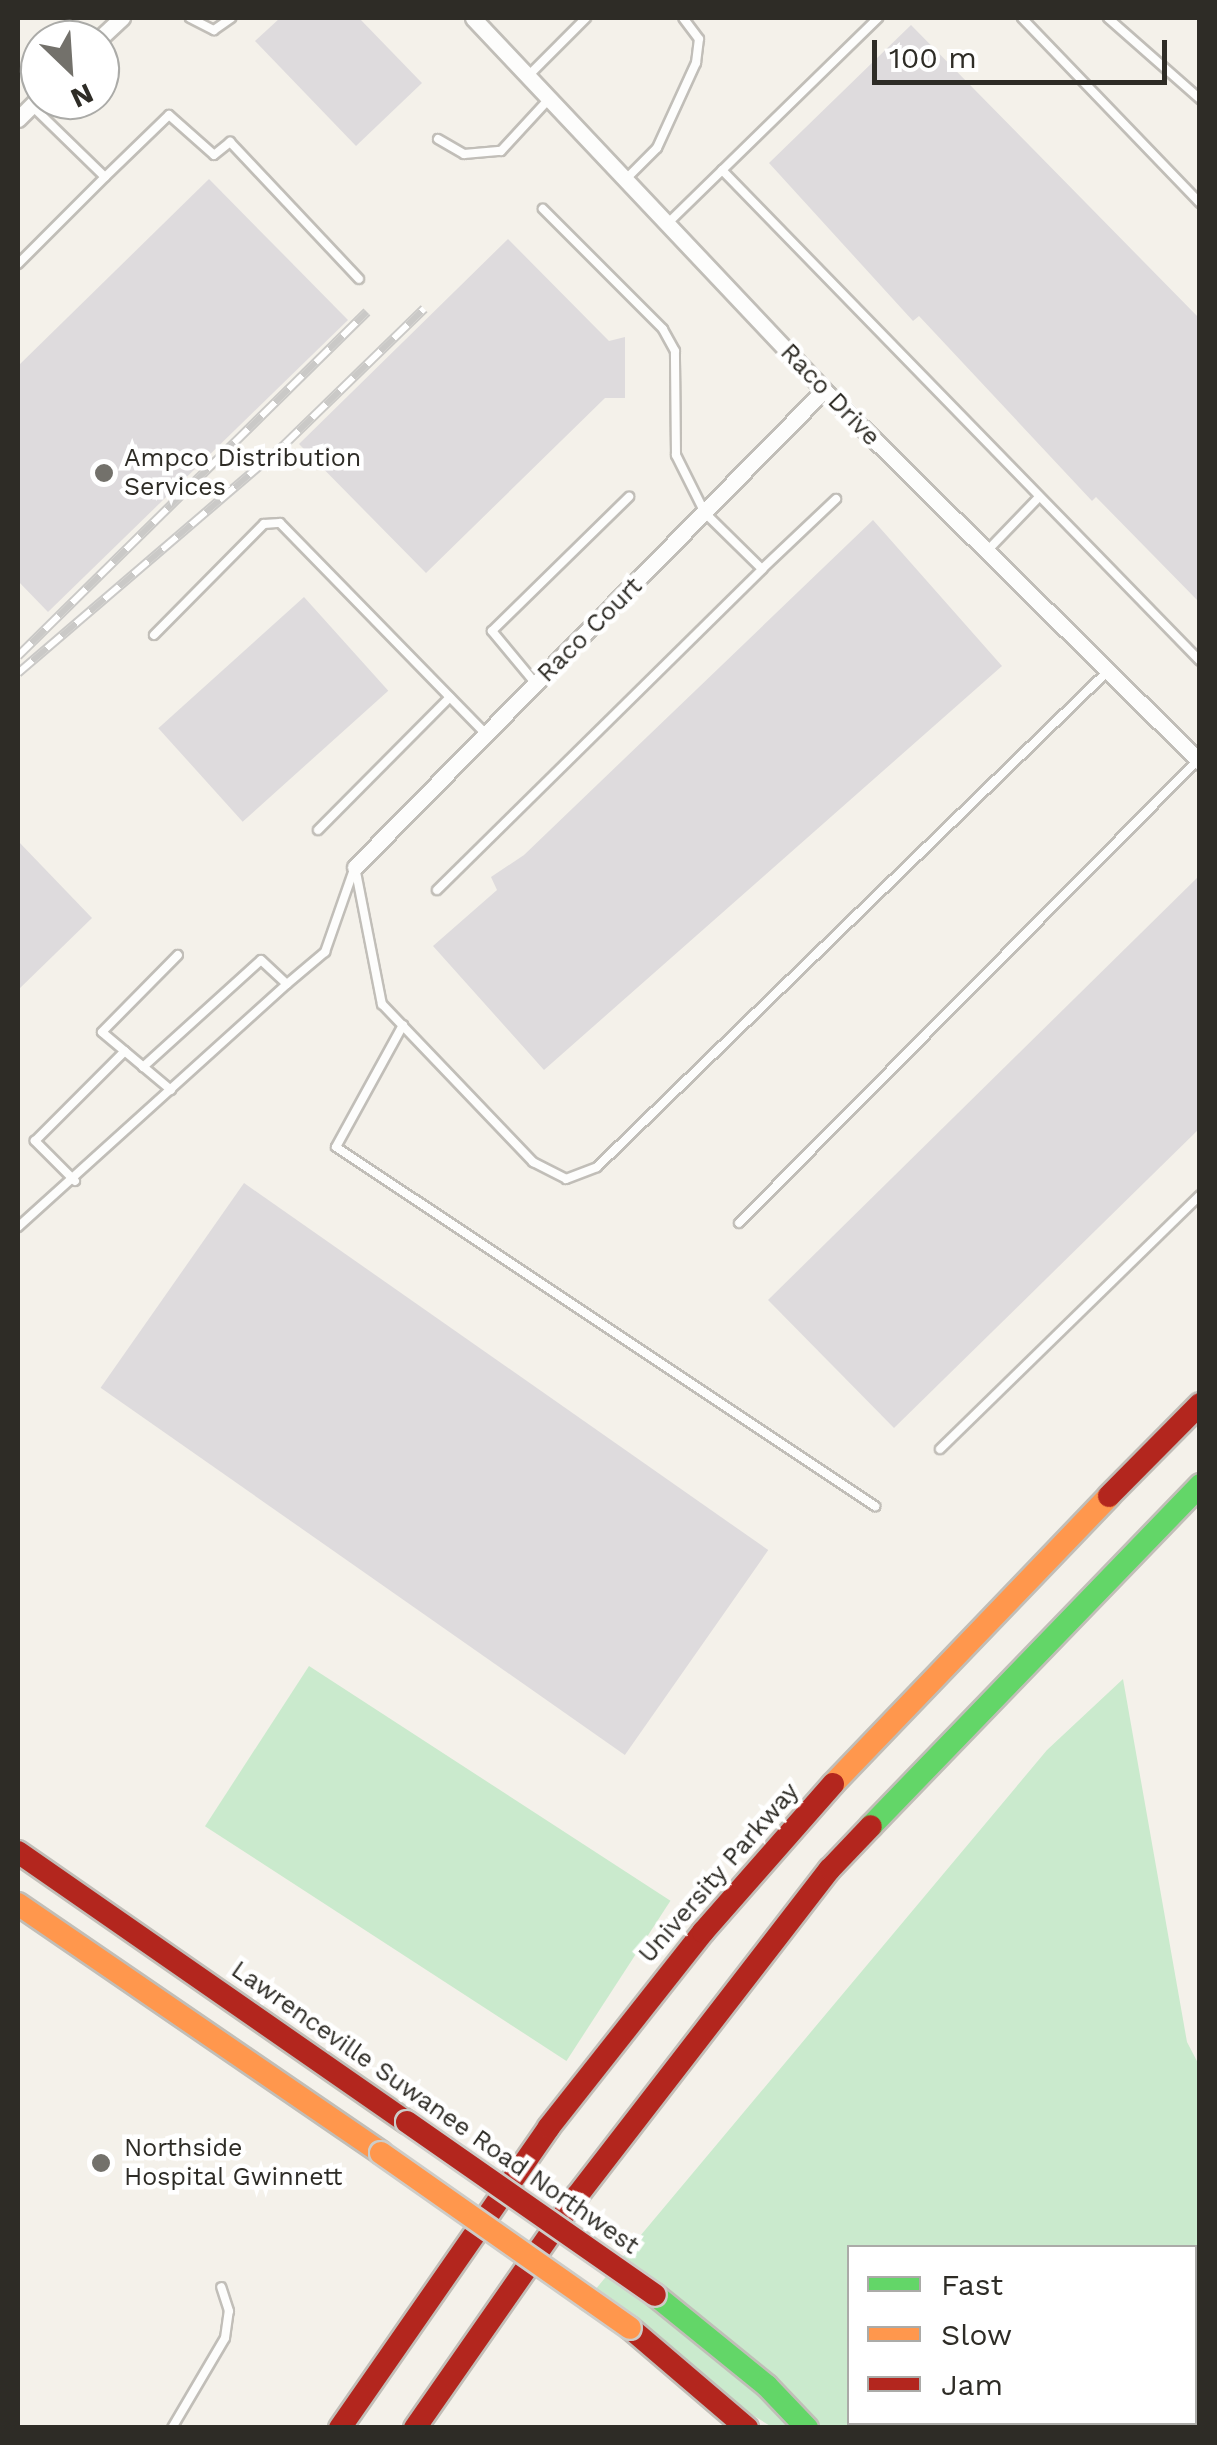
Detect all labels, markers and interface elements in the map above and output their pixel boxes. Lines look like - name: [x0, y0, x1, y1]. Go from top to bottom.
- north arrow: [20, 20, 120, 120]
- scale bar: [877, 20, 1172, 82]
- text: 100 m: [889, 40, 977, 75]
- text: N: [66, 76, 98, 115]
- street label: Raco Drive: [774, 338, 886, 452]
- place label: Ampco Distribution Services: [124, 444, 361, 503]
- marker: Ampco Distribution Services: [93, 462, 115, 484]
- street label: Raco Court: [531, 571, 649, 689]
- street label: University Parkway: [632, 1777, 806, 1969]
- street label: Lawrenceville Suwanee Road Northwest: [225, 1955, 645, 2261]
- place label: Northside Hospital Gwinnett: [124, 2134, 343, 2193]
- marker: Northside Hospital Gwinnett: [88, 2150, 114, 2176]
- legend: [847, 2245, 1197, 2425]
- text: Fast: [941, 2267, 1003, 2302]
- text: Slow: [941, 2317, 1012, 2352]
- text: Jam: [941, 2367, 1003, 2402]

